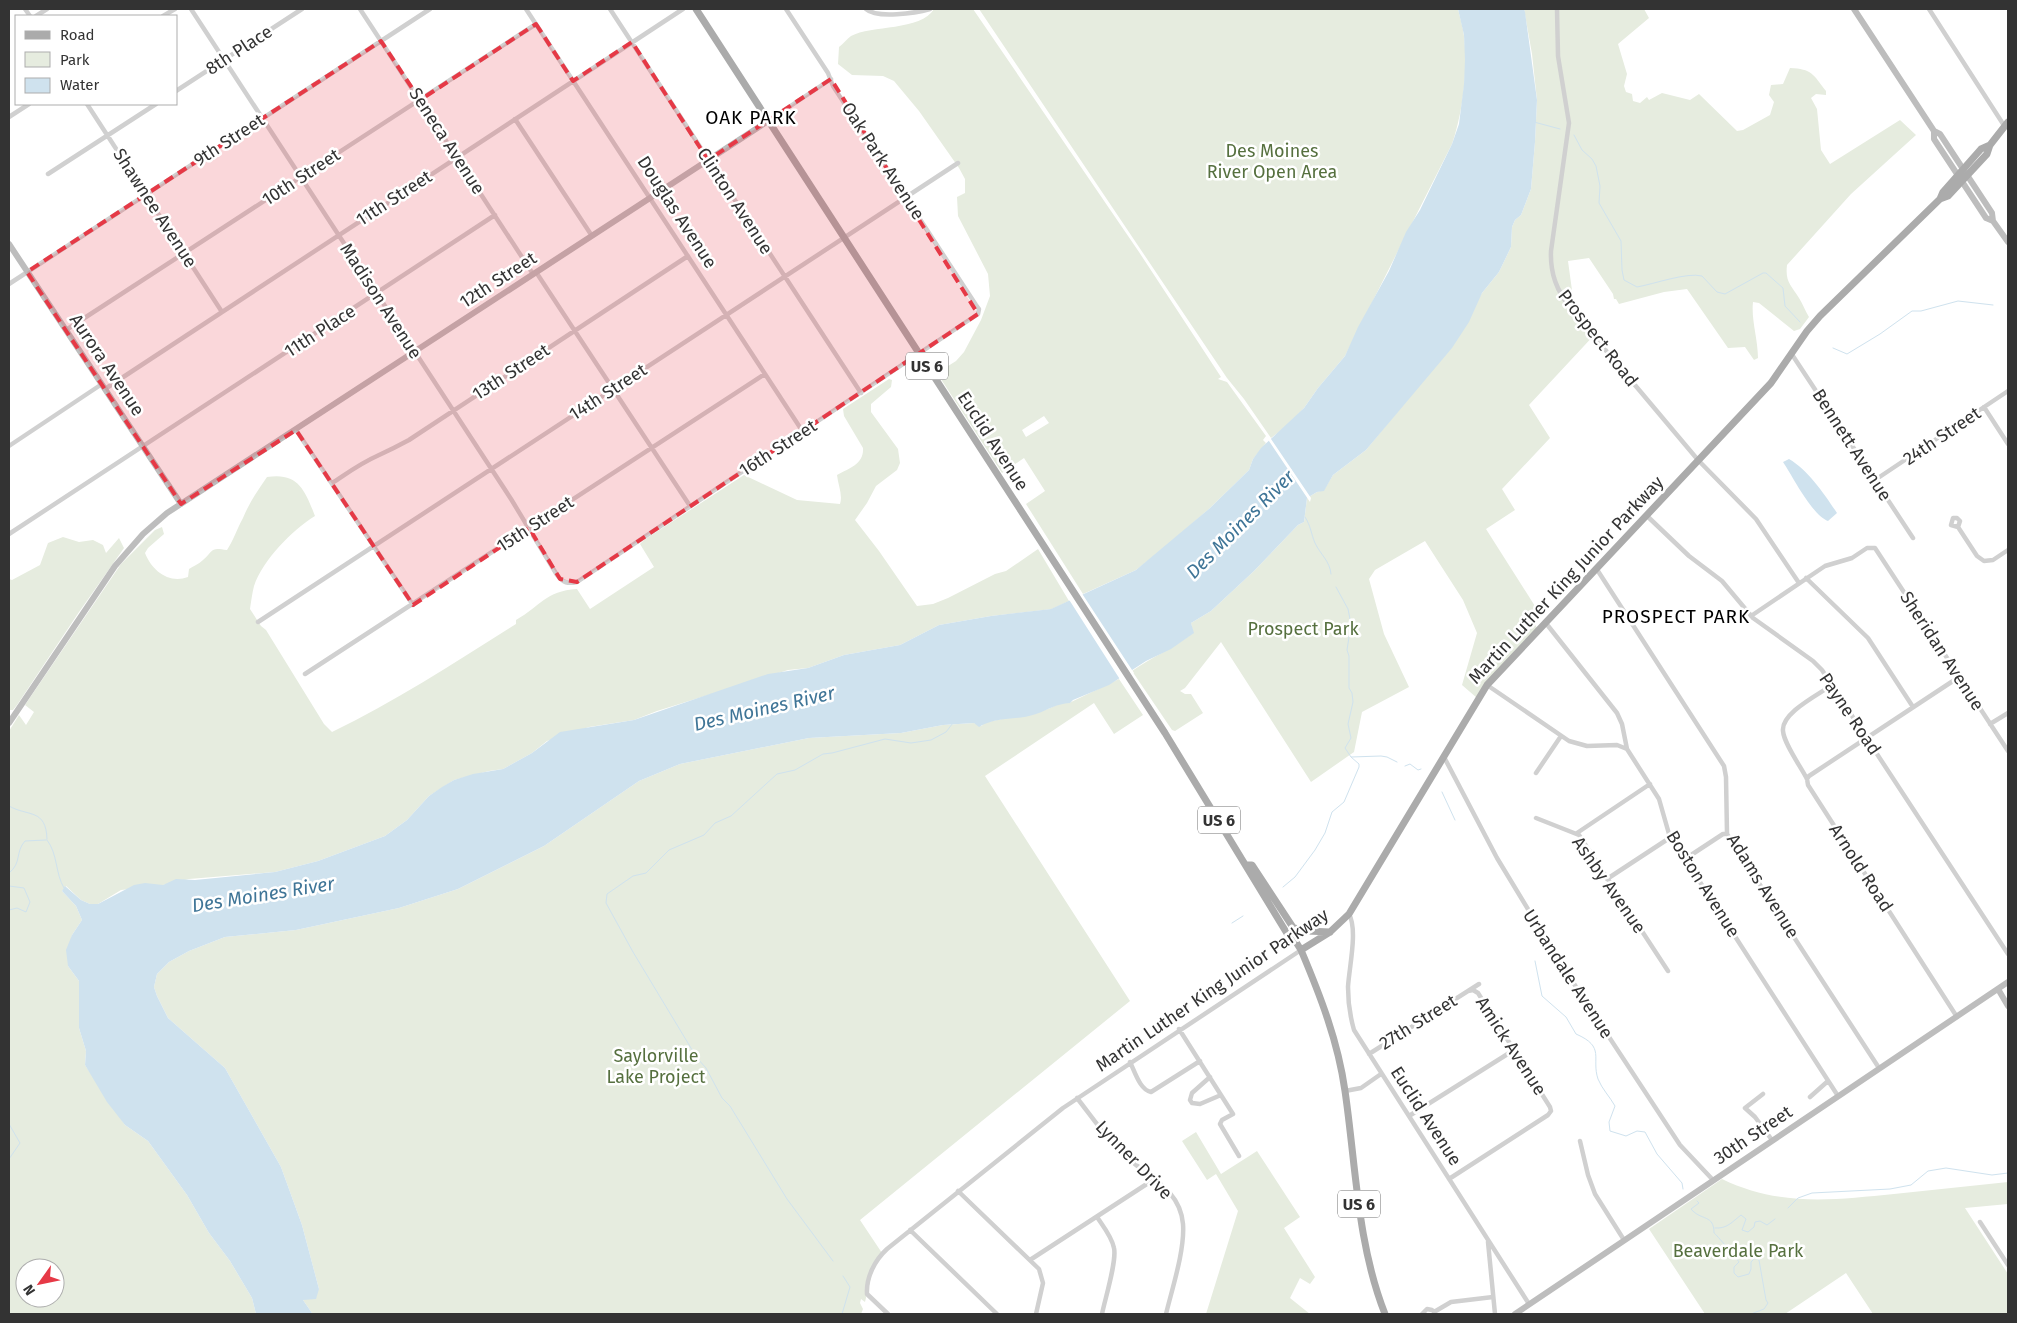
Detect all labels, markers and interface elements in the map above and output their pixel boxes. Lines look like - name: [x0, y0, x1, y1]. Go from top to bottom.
- legend: [15, 15, 178, 105]
- street label: 8th Place: [202, 20, 276, 80]
- text: Road: [60, 26, 95, 44]
- text: Park: [60, 51, 90, 69]
- text: Water: [60, 76, 99, 94]
- street label: Seneca Avenue: [404, 84, 490, 198]
- street label: Oak Park Avenue: [837, 98, 929, 224]
- district label: OAK PARK: [705, 106, 797, 129]
- street label: 9th Street: [189, 109, 269, 171]
- park label: Des Moines River Open Area: [1207, 140, 1337, 183]
- street label: 10th Street: [258, 143, 345, 210]
- street label: Shawnee Avenue: [108, 144, 202, 272]
- street label: Clinton Avenue: [692, 144, 778, 258]
- street label: Douglas Avenue: [632, 152, 722, 272]
- street label: 11th Street: [352, 165, 436, 231]
- street label: Madison Avenue: [335, 239, 427, 363]
- street label: 12th Street: [455, 247, 541, 313]
- street label: Prospect Road: [1553, 285, 1643, 391]
- street label: 11th Place: [280, 300, 360, 362]
- street label: Aurora Avenue: [65, 310, 149, 420]
- street label: 13th Street: [468, 339, 554, 405]
- road number: US 6: [906, 352, 948, 380]
- street label: 14th Street: [565, 359, 651, 425]
- street label: Bennett Avenue: [1808, 385, 1896, 505]
- street label: Euclid Avenue: [953, 387, 1033, 495]
- street label: 24th Street: [1899, 402, 1985, 470]
- street label: 16th Street: [735, 415, 821, 481]
- water label: Des Moines River: [1181, 465, 1300, 583]
- street label: Martin Luther King Junior Parkway: [1464, 471, 1668, 688]
- street label: 15th Street: [492, 491, 578, 557]
- street label: Sheridan Avenue: [1895, 587, 1989, 715]
- district label: PROSPECT PARK: [1602, 605, 1750, 628]
- park label: Prospect Park: [1247, 618, 1359, 640]
- street label: Payne Road: [1814, 669, 1886, 759]
- water label: Des Moines River: [691, 681, 838, 736]
- road number: US 6: [1198, 806, 1240, 834]
- street label: Arnold Road: [1824, 820, 1898, 916]
- street label: Boston Avenue: [1661, 827, 1745, 941]
- street label: Adams Avenue: [1722, 830, 1804, 942]
- street label: Ashby Avenue: [1568, 832, 1650, 938]
- water label: Des Moines River: [190, 872, 337, 917]
- street label: Martin Luther King Junior Parkway: [1091, 904, 1333, 1076]
- street label: Urbandale Avenue: [1518, 905, 1618, 1043]
- street label: 27th Street: [1375, 989, 1461, 1054]
- street label: Amick Avenue: [1471, 993, 1551, 1099]
- park label: Saylorville Lake Project: [606, 1045, 706, 1088]
- street label: Euclid Avenue: [1386, 1062, 1466, 1170]
- street label: 30th Street: [1710, 1101, 1797, 1169]
- street label: Lynner Drive: [1091, 1116, 1177, 1204]
- road number: US 6: [1338, 1190, 1380, 1218]
- park label: Beaverdale Park: [1673, 1240, 1804, 1262]
- north arrow: [15, 1258, 65, 1308]
- text: N: [20, 1281, 39, 1298]

